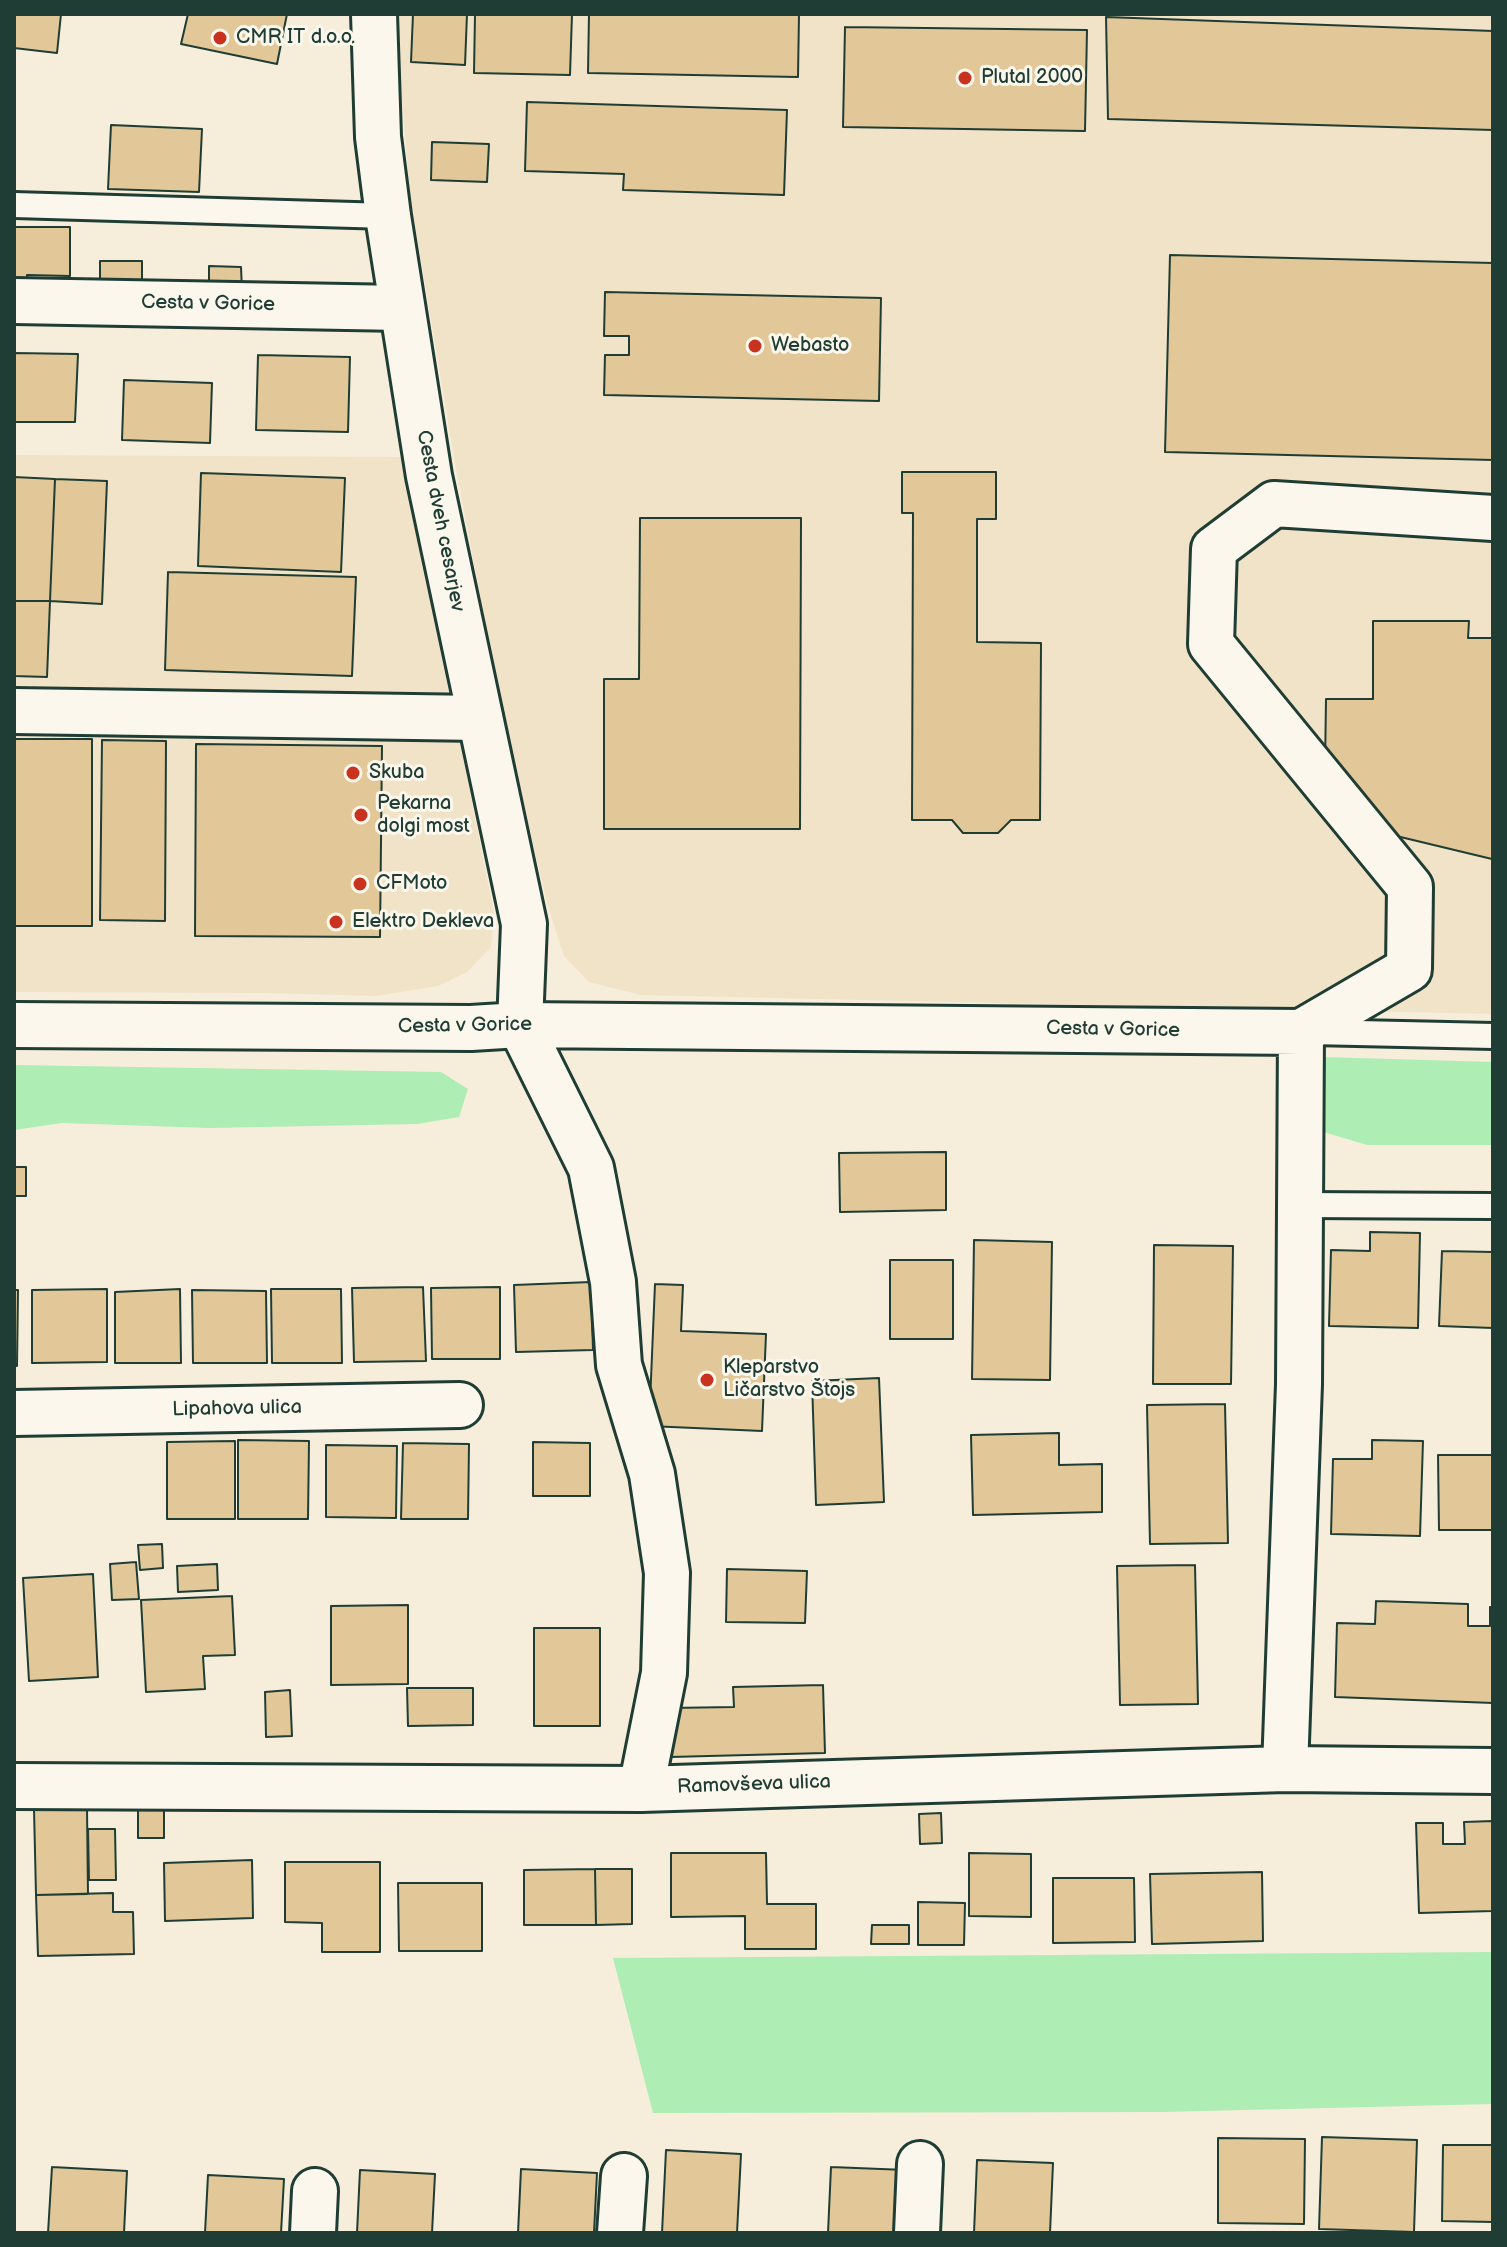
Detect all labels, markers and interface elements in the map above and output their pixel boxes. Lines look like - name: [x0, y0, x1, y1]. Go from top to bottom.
- place label: CMR IT d.o.o.: [236, 26, 355, 50]
- marker: CMR IT d.o.o.: [211, 29, 229, 47]
- place label: Plutal 2000: [981, 66, 1083, 90]
- marker: Plutal 2000: [956, 69, 974, 87]
- street label: Cesta v Gorice: [141, 291, 275, 317]
- place label: Webasto: [771, 334, 849, 358]
- marker: Webasto: [746, 337, 764, 355]
- street label: Cesta dveh cesarjev: [411, 428, 469, 614]
- place label: Skuba: [369, 761, 424, 785]
- marker: Skuba: [344, 764, 362, 782]
- place label: Pekarna dolgi most: [377, 792, 470, 839]
- marker: Pekarna dolgi most: [352, 806, 370, 824]
- place label: CFMoto: [376, 872, 447, 896]
- marker: CFMoto: [351, 875, 369, 893]
- place label: Elektro Dekleva: [352, 910, 494, 934]
- marker: Elektro Dekleva: [327, 913, 345, 931]
- street label: Cesta v Gorice: [398, 1013, 532, 1039]
- street label: Cesta v Gorice: [1046, 1017, 1180, 1043]
- place label: Kleparstvo Ličarstvo Štojs: [723, 1356, 855, 1403]
- marker: Kleparstvo Ličarstvo Štojs: [698, 1371, 716, 1389]
- street label: Lipahova ulica: [172, 1396, 302, 1422]
- street label: Ramovševa ulica: [677, 1770, 831, 1800]

